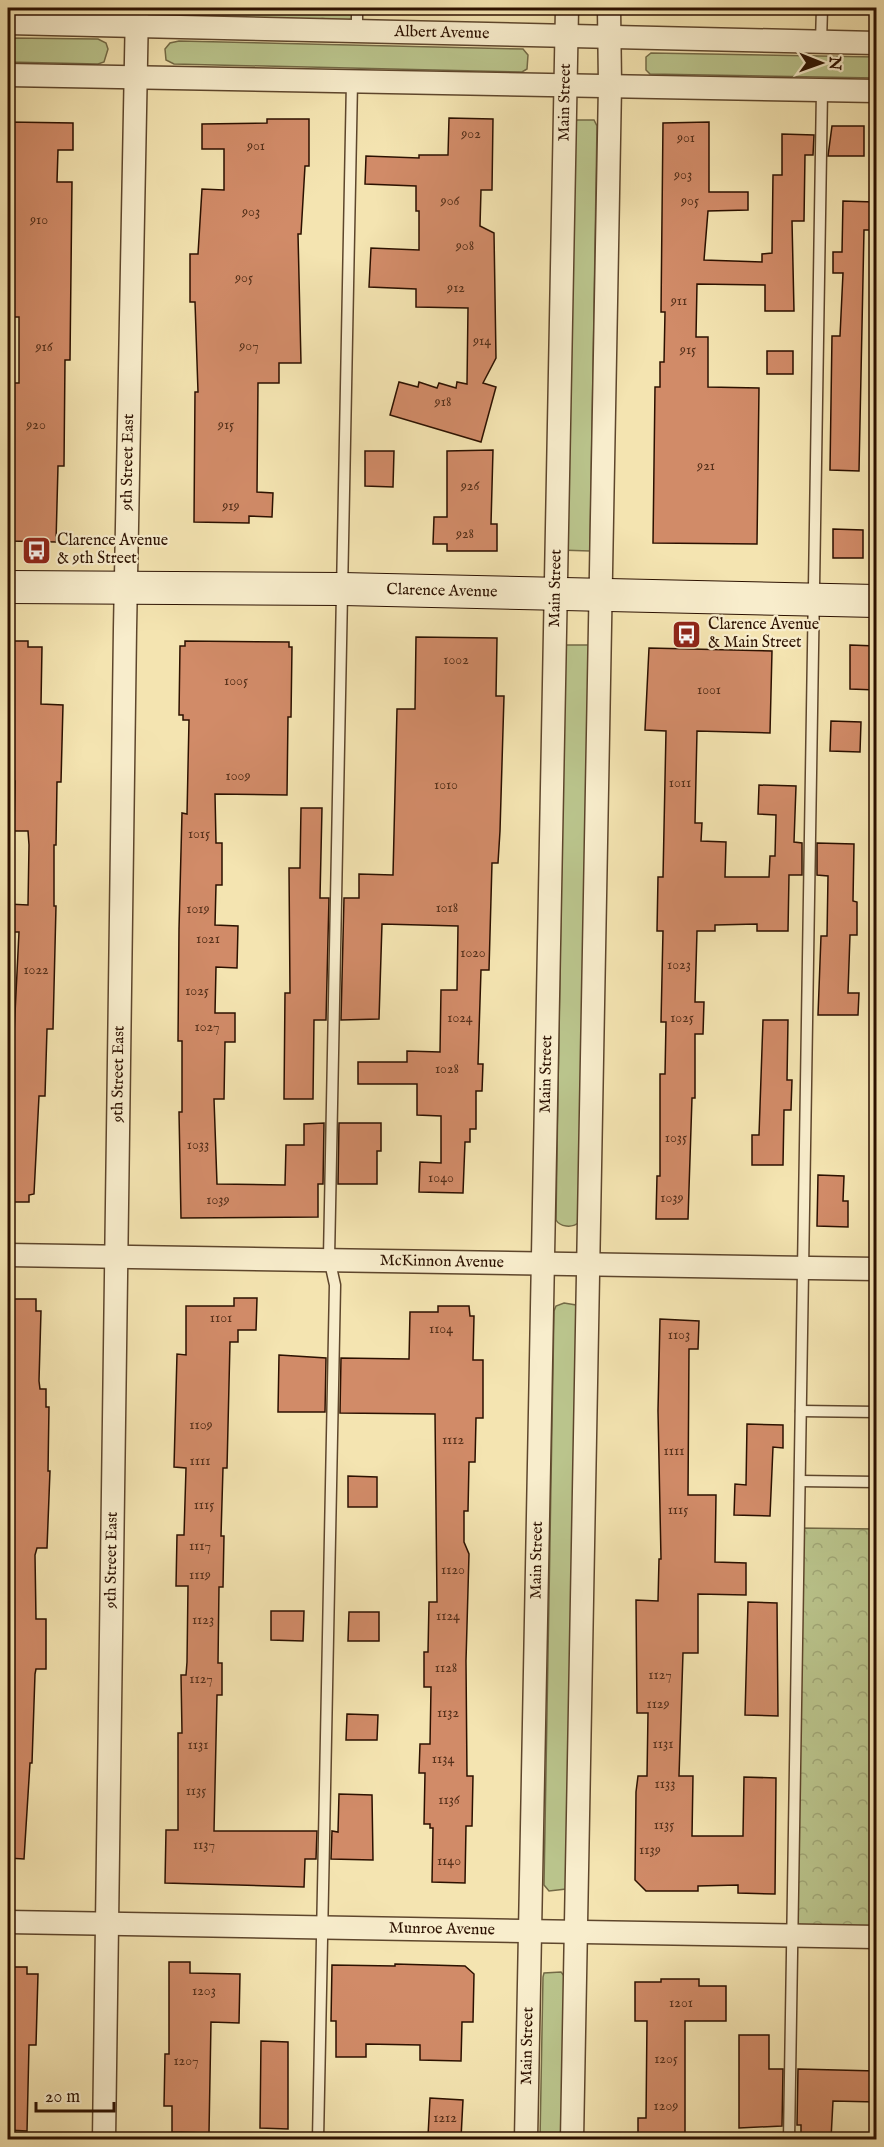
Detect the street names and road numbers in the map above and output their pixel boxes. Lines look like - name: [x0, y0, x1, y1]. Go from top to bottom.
- street label: Albert Avenue: [393, 22, 490, 44]
- street label: Main Street: [554, 63, 576, 142]
- street label: 9th Street East: [117, 413, 139, 512]
- street label: Main Street: [545, 549, 567, 627]
- street label: Clarence Avenue: [386, 580, 498, 602]
- street label: 9th Street East: [108, 1025, 129, 1124]
- street label: Main Street: [536, 1034, 557, 1113]
- street label: McKinnon Avenue: [380, 1251, 504, 1273]
- street label: 9th Street East: [101, 1511, 123, 1610]
- street label: Main Street: [526, 1520, 548, 1599]
- street label: Munroe Avenue: [389, 1919, 495, 1940]
- street label: Main Street: [517, 2006, 539, 2085]

